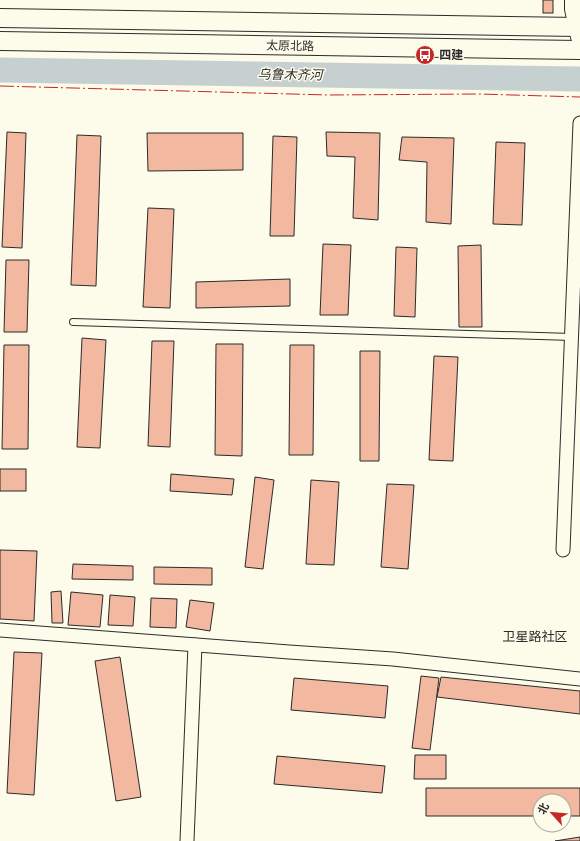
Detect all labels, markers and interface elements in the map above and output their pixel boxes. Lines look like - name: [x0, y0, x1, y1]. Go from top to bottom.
- street label: 太原北路: [266, 39, 314, 53]
- bus stop icon: 四建: [414, 44, 436, 66]
- place label: 四建: [439, 48, 463, 62]
- water label: 乌鲁木齐河: [257, 66, 326, 83]
- district label: 卫星路社区: [502, 629, 568, 644]
- north arrow: [532, 793, 572, 833]
- text: 北: [535, 801, 552, 817]

